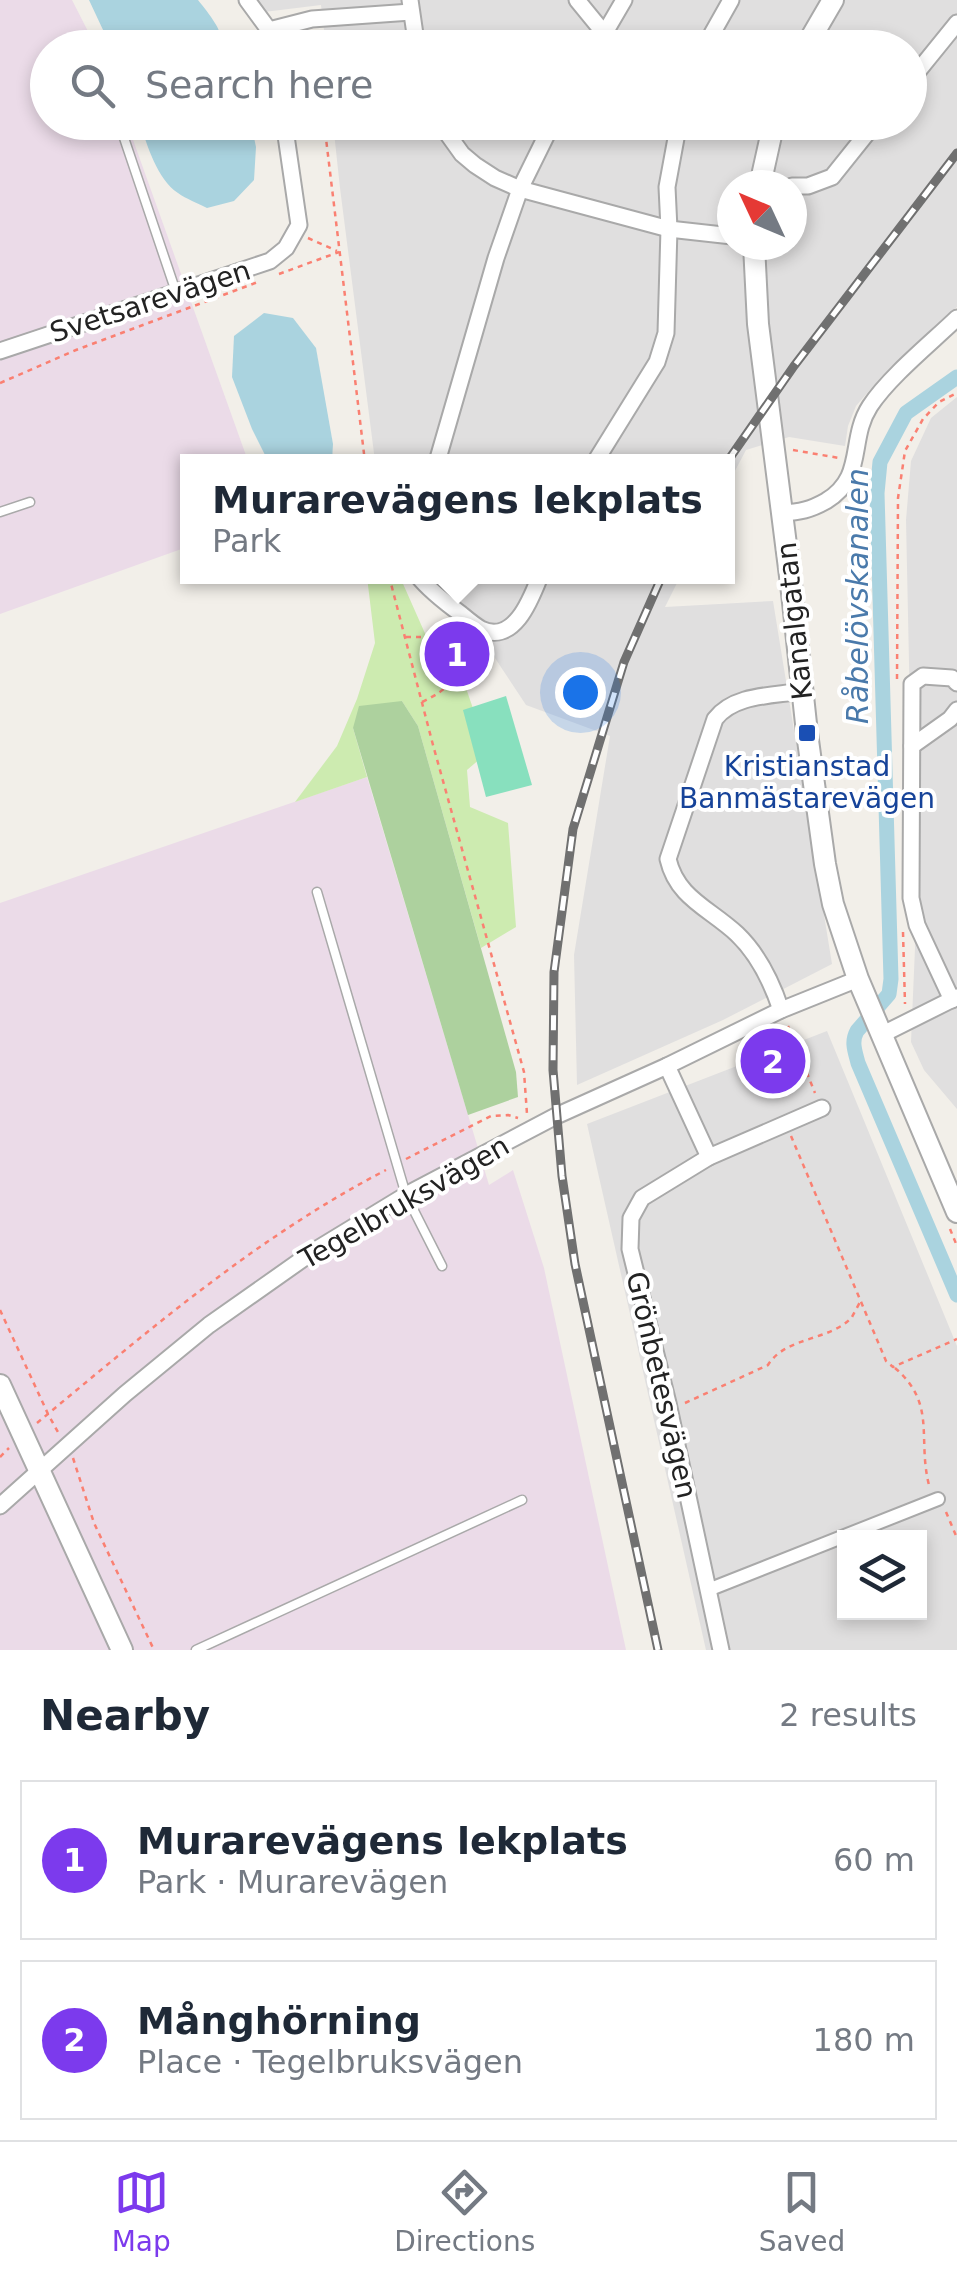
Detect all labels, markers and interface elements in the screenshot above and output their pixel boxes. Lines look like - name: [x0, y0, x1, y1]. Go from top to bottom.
- search box: [30, 30, 927, 140]
- icon: search: [65, 58, 120, 113]
- text: Search here: [145, 63, 373, 107]
- north arrow: [717, 170, 807, 260]
- street label: Svetsarevägen: [46, 254, 255, 349]
- popup: [180, 454, 735, 584]
- water label: Råbelövskanalen: [840, 468, 875, 724]
- text: Murarevägens lekplats: [212, 478, 703, 522]
- text: Park: [212, 522, 281, 560]
- street label: Kanalgatan: [770, 540, 819, 702]
- pin: 1: [424, 616, 490, 692]
- your location: [555, 667, 606, 718]
- marker: Kristianstad Banmästarevägen: [796, 722, 818, 744]
- place label: Kristianstad Banmästarevägen: [679, 750, 935, 815]
- pin: 2: [740, 1024, 806, 1098]
- street label: Tegelbruksvägen: [293, 1129, 515, 1276]
- street label: Grönbetesvägen: [619, 1268, 704, 1502]
- map controls: [837, 1530, 927, 1620]
- button: layers: [837, 1530, 927, 1620]
- text: Nearby: [40, 1691, 210, 1740]
- text: 2 results: [779, 1696, 917, 1734]
- text: Murarevägens lekplats: [137, 1819, 628, 1863]
- text: 1: [63, 1841, 86, 1879]
- text: 60 m: [833, 1841, 915, 1879]
- text: Park · Murarevägen: [137, 1863, 448, 1901]
- text: Månghörning: [137, 1999, 421, 2043]
- text: 2: [63, 2021, 86, 2059]
- text: 180 m: [813, 2021, 915, 2059]
- text: Place · Tegelbruksvägen: [137, 2043, 523, 2081]
- tab: Map: [112, 2165, 171, 2258]
- tab: Directions: [394, 2165, 535, 2258]
- tab: Saved: [759, 2165, 845, 2258]

